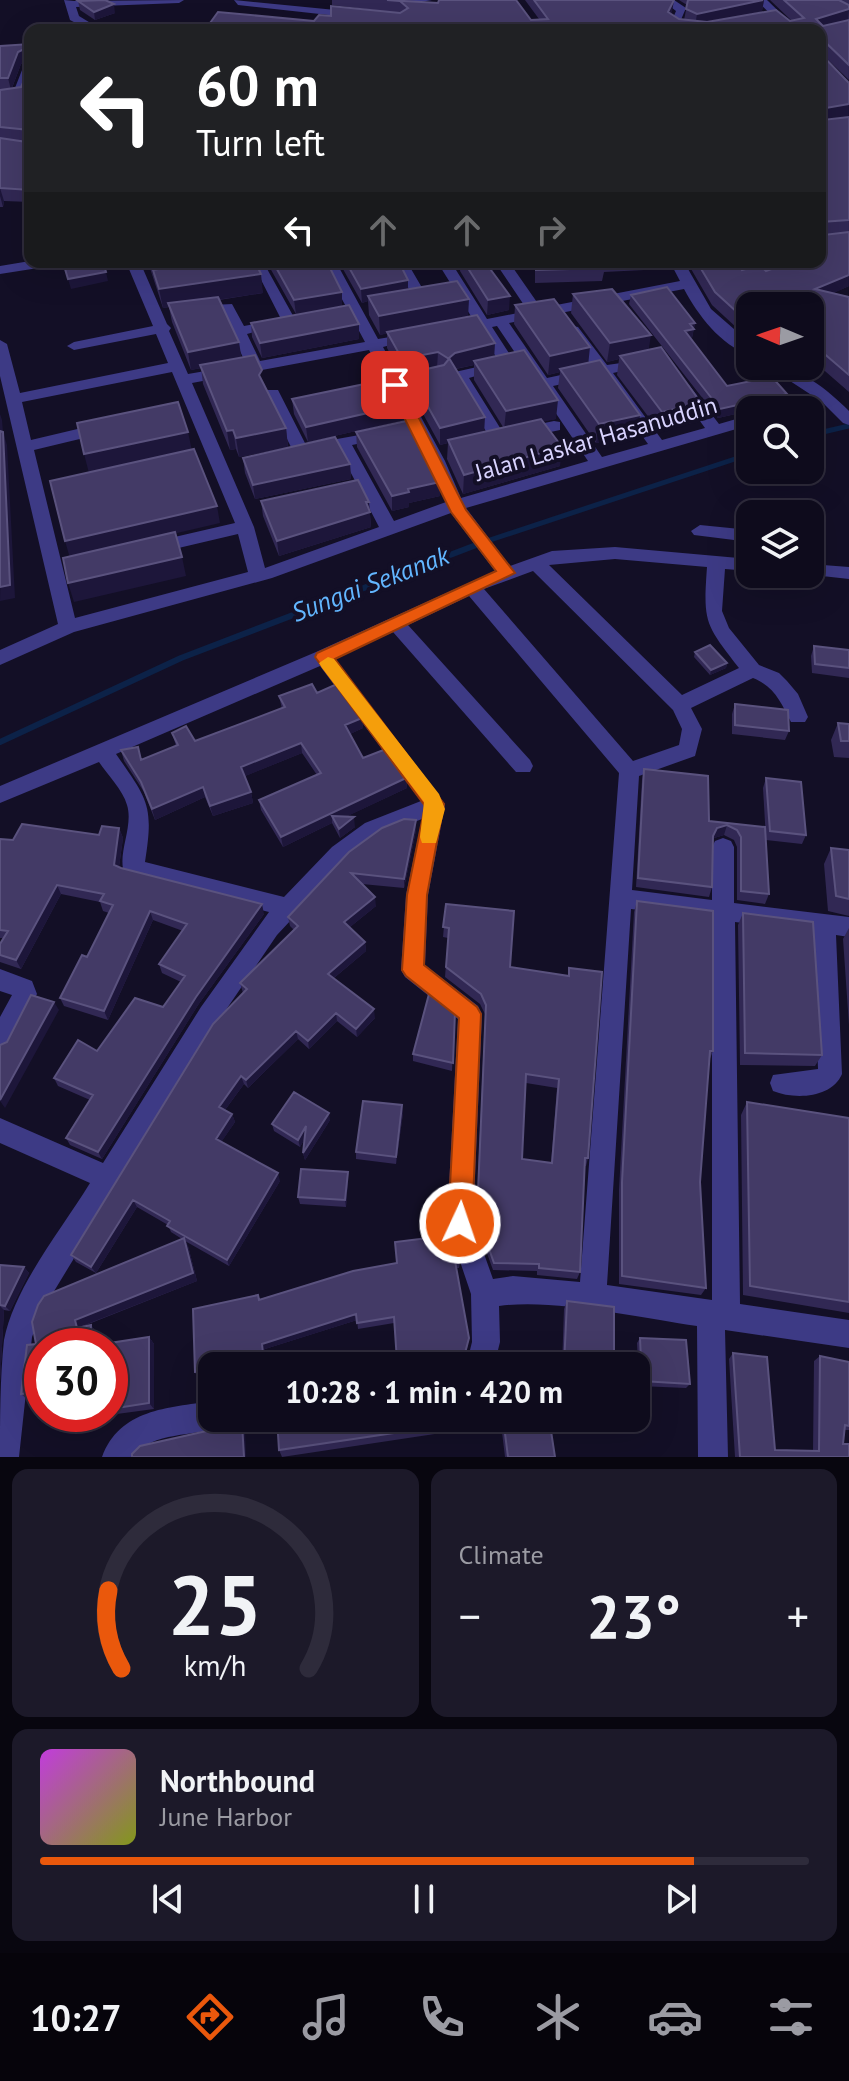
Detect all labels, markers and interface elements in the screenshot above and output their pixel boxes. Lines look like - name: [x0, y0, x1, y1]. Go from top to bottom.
- text: 60 m: [196, 49, 319, 121]
- icon: left: [64, 56, 168, 160]
- text: Turn left: [196, 119, 325, 166]
- icon: left: [277, 208, 321, 252]
- icon: ahead: [361, 208, 405, 252]
- icon: ahead: [445, 208, 489, 252]
- icon: right: [529, 208, 573, 252]
- north arrow: [736, 292, 824, 380]
- map controls: [736, 292, 824, 588]
- pin: [361, 351, 429, 419]
- icon: arrive: [373, 363, 417, 407]
- street label: Jalan Laskar Hasanuddin: [470, 389, 721, 488]
- button: search: [736, 396, 824, 484]
- button: layers: [736, 500, 824, 588]
- water label: Sungai Sekanak: [286, 538, 455, 629]
- position arrow: [418, 1181, 502, 1265]
- speed limit sign: 30: [24, 1328, 128, 1432]
- text: 10:28 · 1 min · 420 m: [285, 1372, 563, 1411]
- text: Climate: [459, 1538, 544, 1571]
- text: 25: [168, 1550, 262, 1658]
- text: 23°: [587, 1577, 681, 1655]
- text: −: [459, 1587, 481, 1644]
- text: +: [787, 1587, 809, 1644]
- text: km/h: [184, 1647, 247, 1684]
- text: Northbound: [160, 1761, 315, 1800]
- text: June Harbor: [160, 1800, 292, 1833]
- icon: previous: [146, 1877, 190, 1921]
- icon: pause: [402, 1877, 446, 1921]
- icon: next: [659, 1877, 703, 1921]
- icon: directions: [182, 1989, 238, 2045]
- icon: music: [298, 1989, 354, 2045]
- icon: phone: [414, 1989, 470, 2045]
- icon: climate: [530, 1989, 586, 2045]
- icon: car: [647, 1989, 703, 2045]
- icon: filters: [763, 1989, 819, 2045]
- text: 10:27: [30, 1994, 121, 2041]

